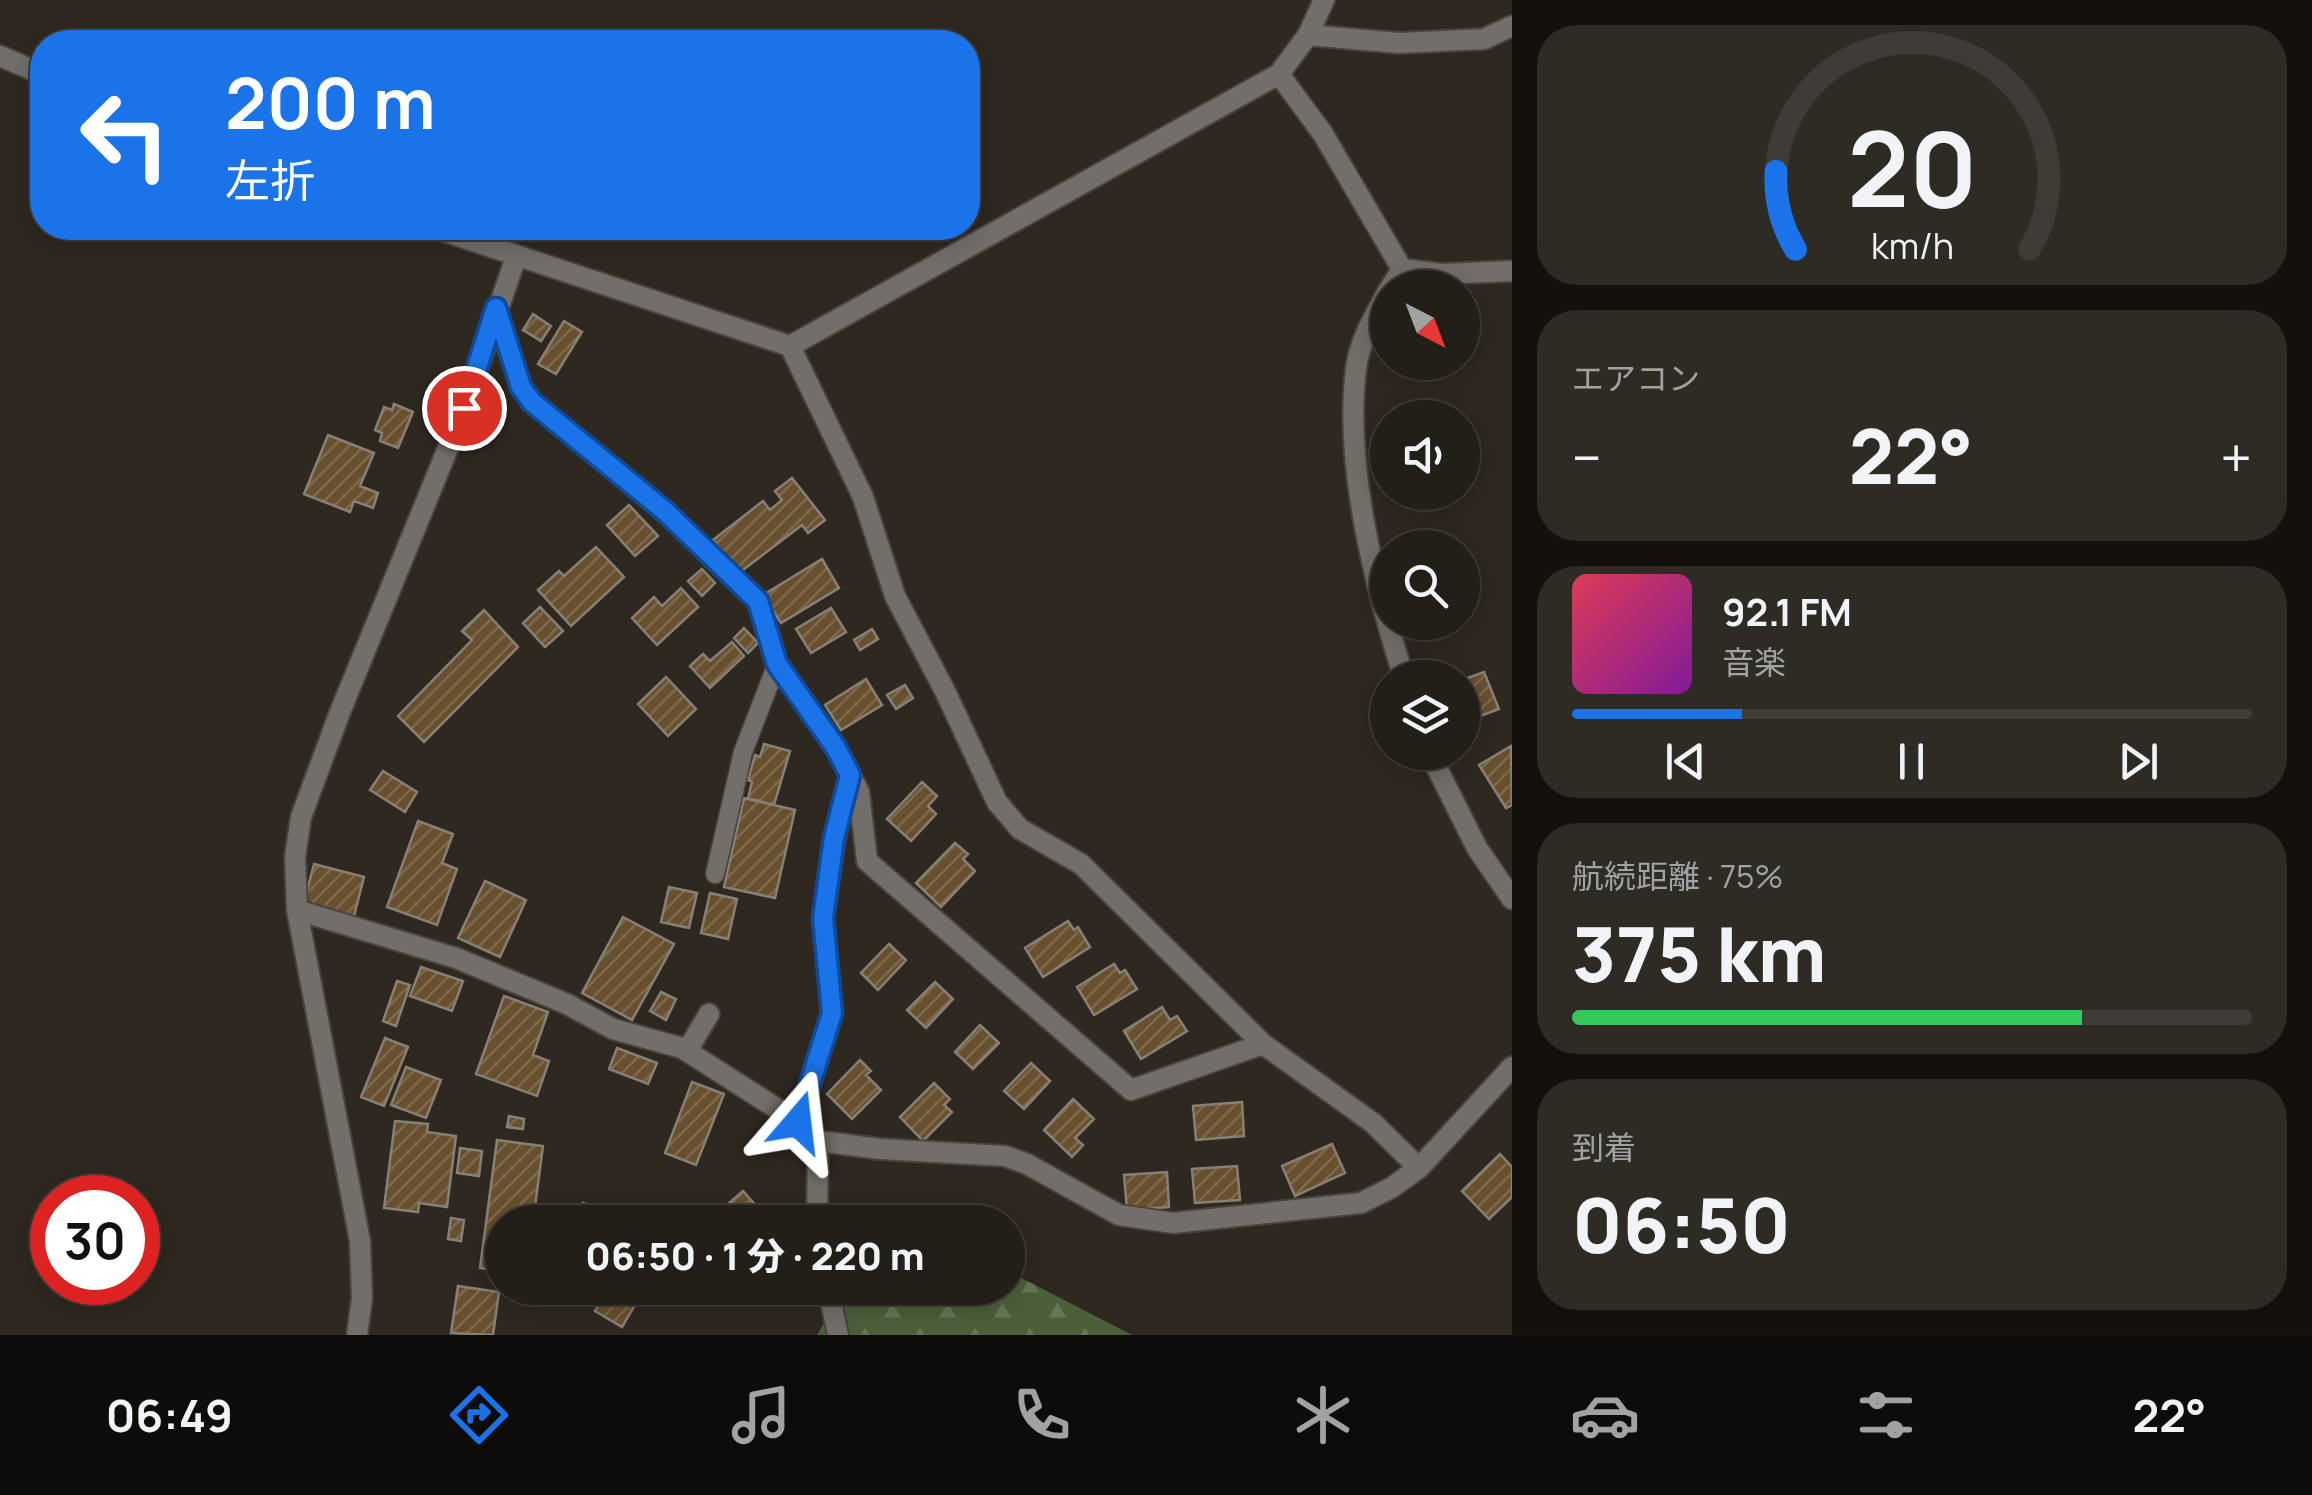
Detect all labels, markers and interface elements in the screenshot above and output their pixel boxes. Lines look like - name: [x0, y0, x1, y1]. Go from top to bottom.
- text: 200 m: [225, 54, 436, 150]
- icon: left: [60, 70, 190, 200]
- text: 20: [1847, 96, 1977, 238]
- text: 左折: [225, 149, 315, 211]
- text: km/h: [1870, 221, 1954, 270]
- north arrow: [1370, 270, 1480, 380]
- map controls: [1370, 270, 1480, 770]
- text: エアコン: [1572, 356, 1700, 400]
- pin: [422, 366, 507, 451]
- icon: arrive: [437, 381, 492, 436]
- button: sound: [1370, 400, 1480, 510]
- text: 22°: [1849, 404, 1973, 507]
- text: −: [1572, 419, 1602, 495]
- text: +: [2220, 419, 2252, 495]
- button: search: [1370, 530, 1480, 640]
- text: 92.1 FM: [1722, 585, 1852, 637]
- text: 音楽: [1722, 640, 1786, 684]
- button: layers: [1370, 660, 1480, 770]
- icon: previous: [1658, 734, 1713, 789]
- icon: pause: [1884, 734, 1939, 789]
- icon: next: [2111, 734, 2166, 789]
- text: 航続距離 · 75%: [1572, 854, 1783, 898]
- text: 375 km: [1572, 902, 1826, 1005]
- position arrow: [746, 1070, 850, 1174]
- text: 到着: [1572, 1125, 1636, 1169]
- text: 06:50: [1572, 1173, 1791, 1276]
- speed limit sign: 30: [30, 1175, 160, 1305]
- text: 06:50 · 1 分 · 220 m: [585, 1229, 925, 1281]
- icon: directions: [444, 1380, 514, 1450]
- icon: music: [726, 1380, 796, 1450]
- icon: phone: [1007, 1380, 1077, 1450]
- icon: climate: [1288, 1380, 1358, 1450]
- icon: car: [1570, 1380, 1640, 1450]
- icon: filters: [1851, 1380, 1921, 1450]
- text: 06:49: [106, 1384, 233, 1446]
- text: 22°: [2132, 1384, 2206, 1446]

